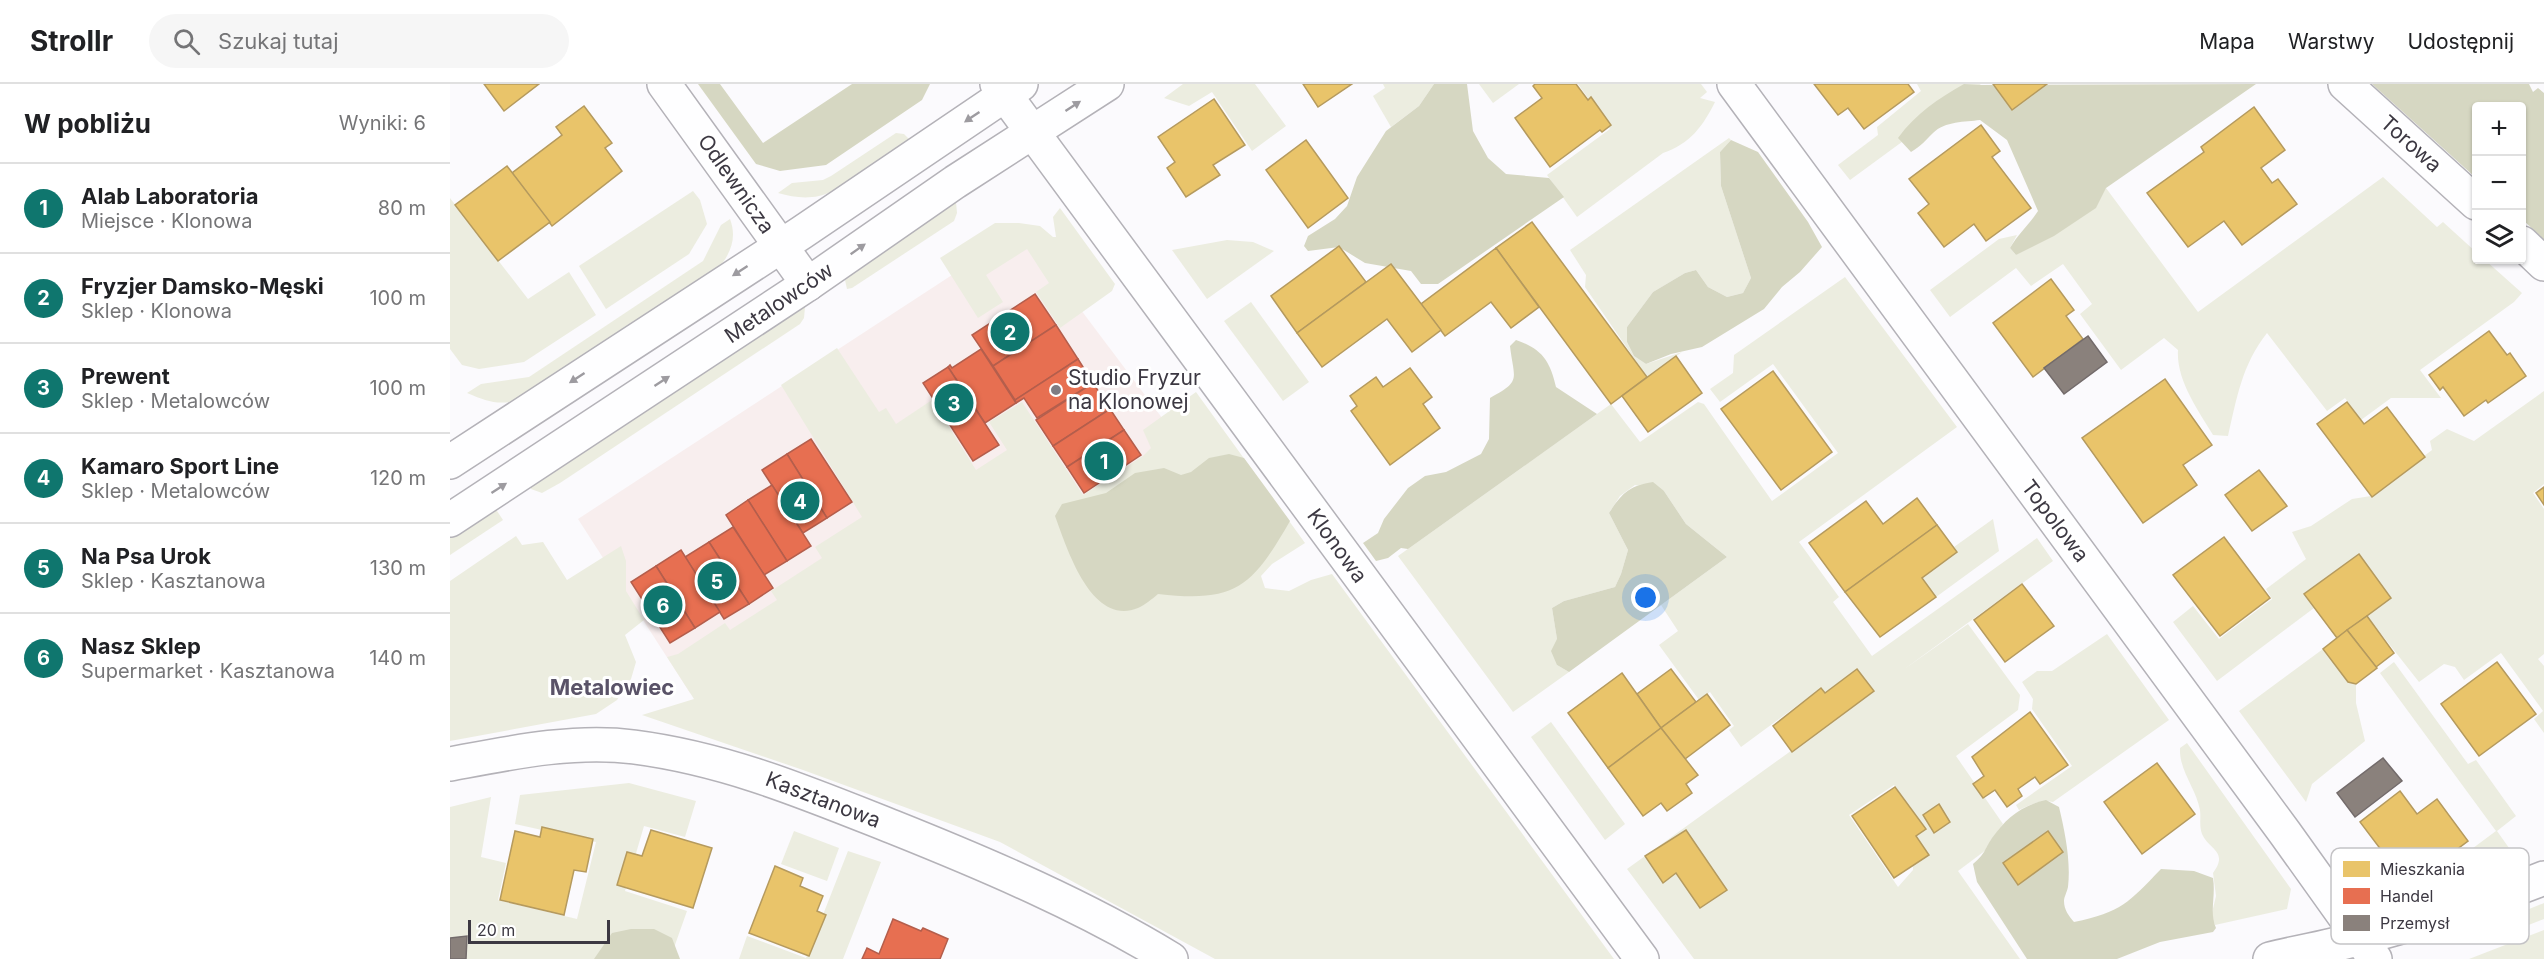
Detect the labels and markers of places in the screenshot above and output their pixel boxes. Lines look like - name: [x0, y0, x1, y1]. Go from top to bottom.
- pin: 2: [990, 310, 1030, 354]
- place label: Studio Fryzur na Klonowej: [1068, 365, 1201, 414]
- pin: 3: [934, 380, 974, 426]
- marker: Studio Fryzur na Klonowej: [1049, 383, 1063, 397]
- pin: 1: [1084, 438, 1124, 484]
- pin: 4: [780, 478, 820, 524]
- pin: 5: [698, 558, 736, 604]
- pin: 6: [644, 582, 682, 628]

